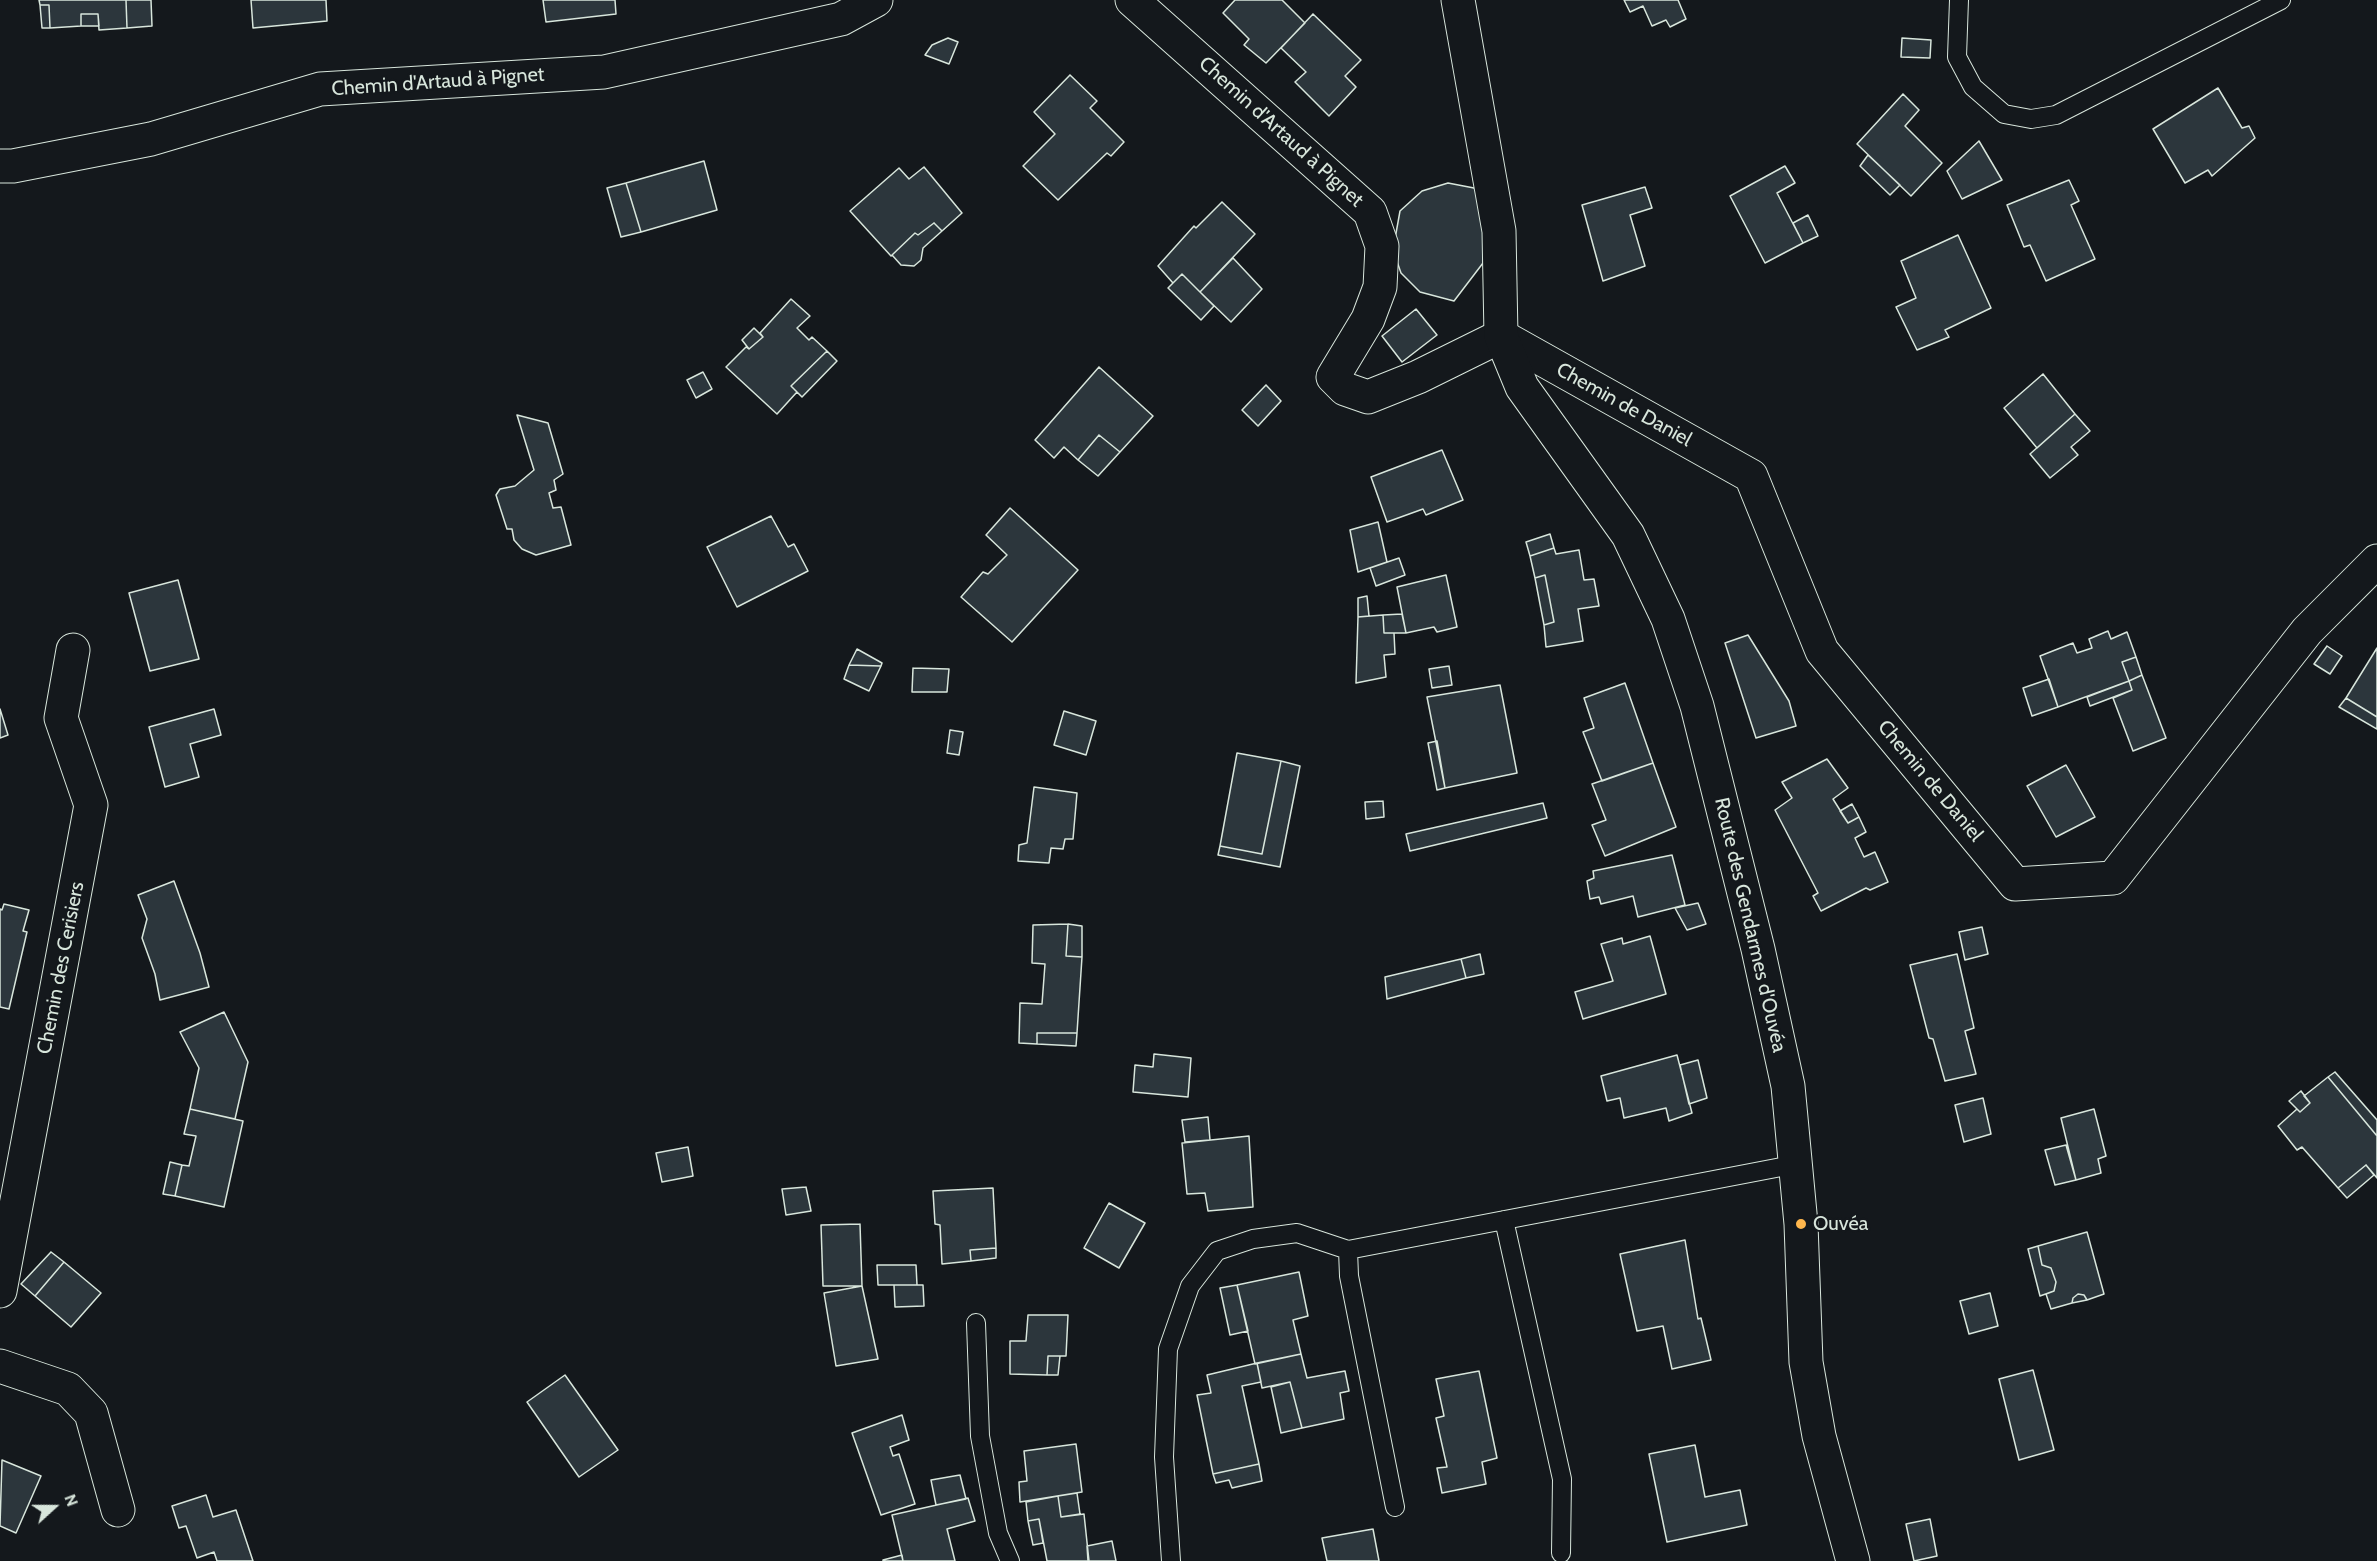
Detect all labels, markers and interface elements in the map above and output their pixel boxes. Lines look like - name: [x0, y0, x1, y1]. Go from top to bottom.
- street label: Chemin d'Artaud à Pignet: [1194, 52, 1368, 212]
- street label: Chemin d'Artaud à Pignet: [331, 63, 545, 101]
- street label: Chemin de Daniel: [1552, 358, 1696, 452]
- street label: Chemin de Daniel: [1872, 715, 1988, 847]
- street label: Route des Gendarmes d'Ouvéa: [1709, 795, 1791, 1055]
- street label: Chemin des Cerisiers: [33, 880, 89, 1056]
- place label: Ouvéa: [1813, 1212, 1868, 1236]
- marker: Ouvéa: [1794, 1217, 1808, 1231]
- north arrow: [24, 1477, 84, 1537]
- text: N: [60, 1492, 82, 1509]

